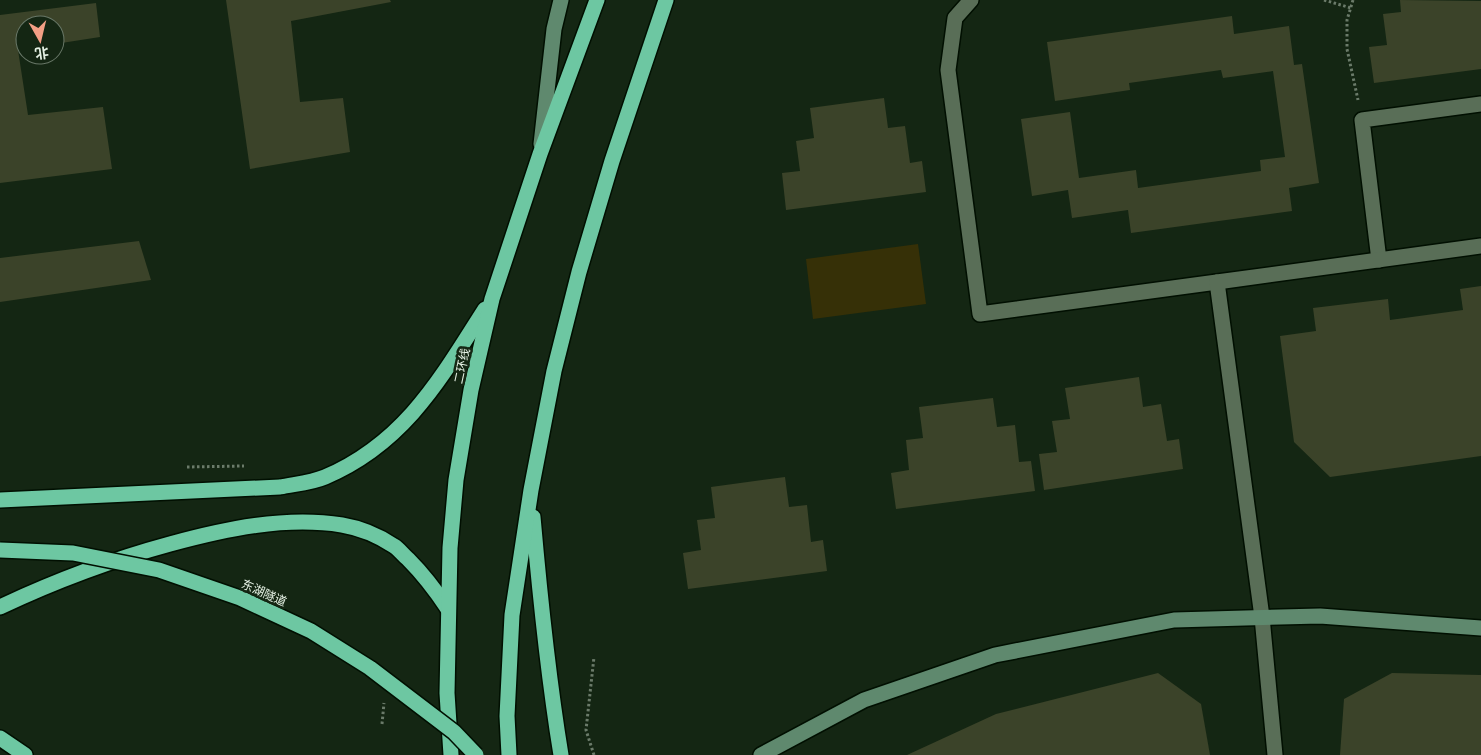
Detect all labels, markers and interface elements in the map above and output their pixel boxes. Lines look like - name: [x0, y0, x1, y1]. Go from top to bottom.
- north arrow: [15, 15, 65, 65]
- text: 北: [34, 43, 50, 63]
- street label: 二环线: [450, 347, 473, 385]
- street label: 东湖隧道: [239, 576, 289, 609]

